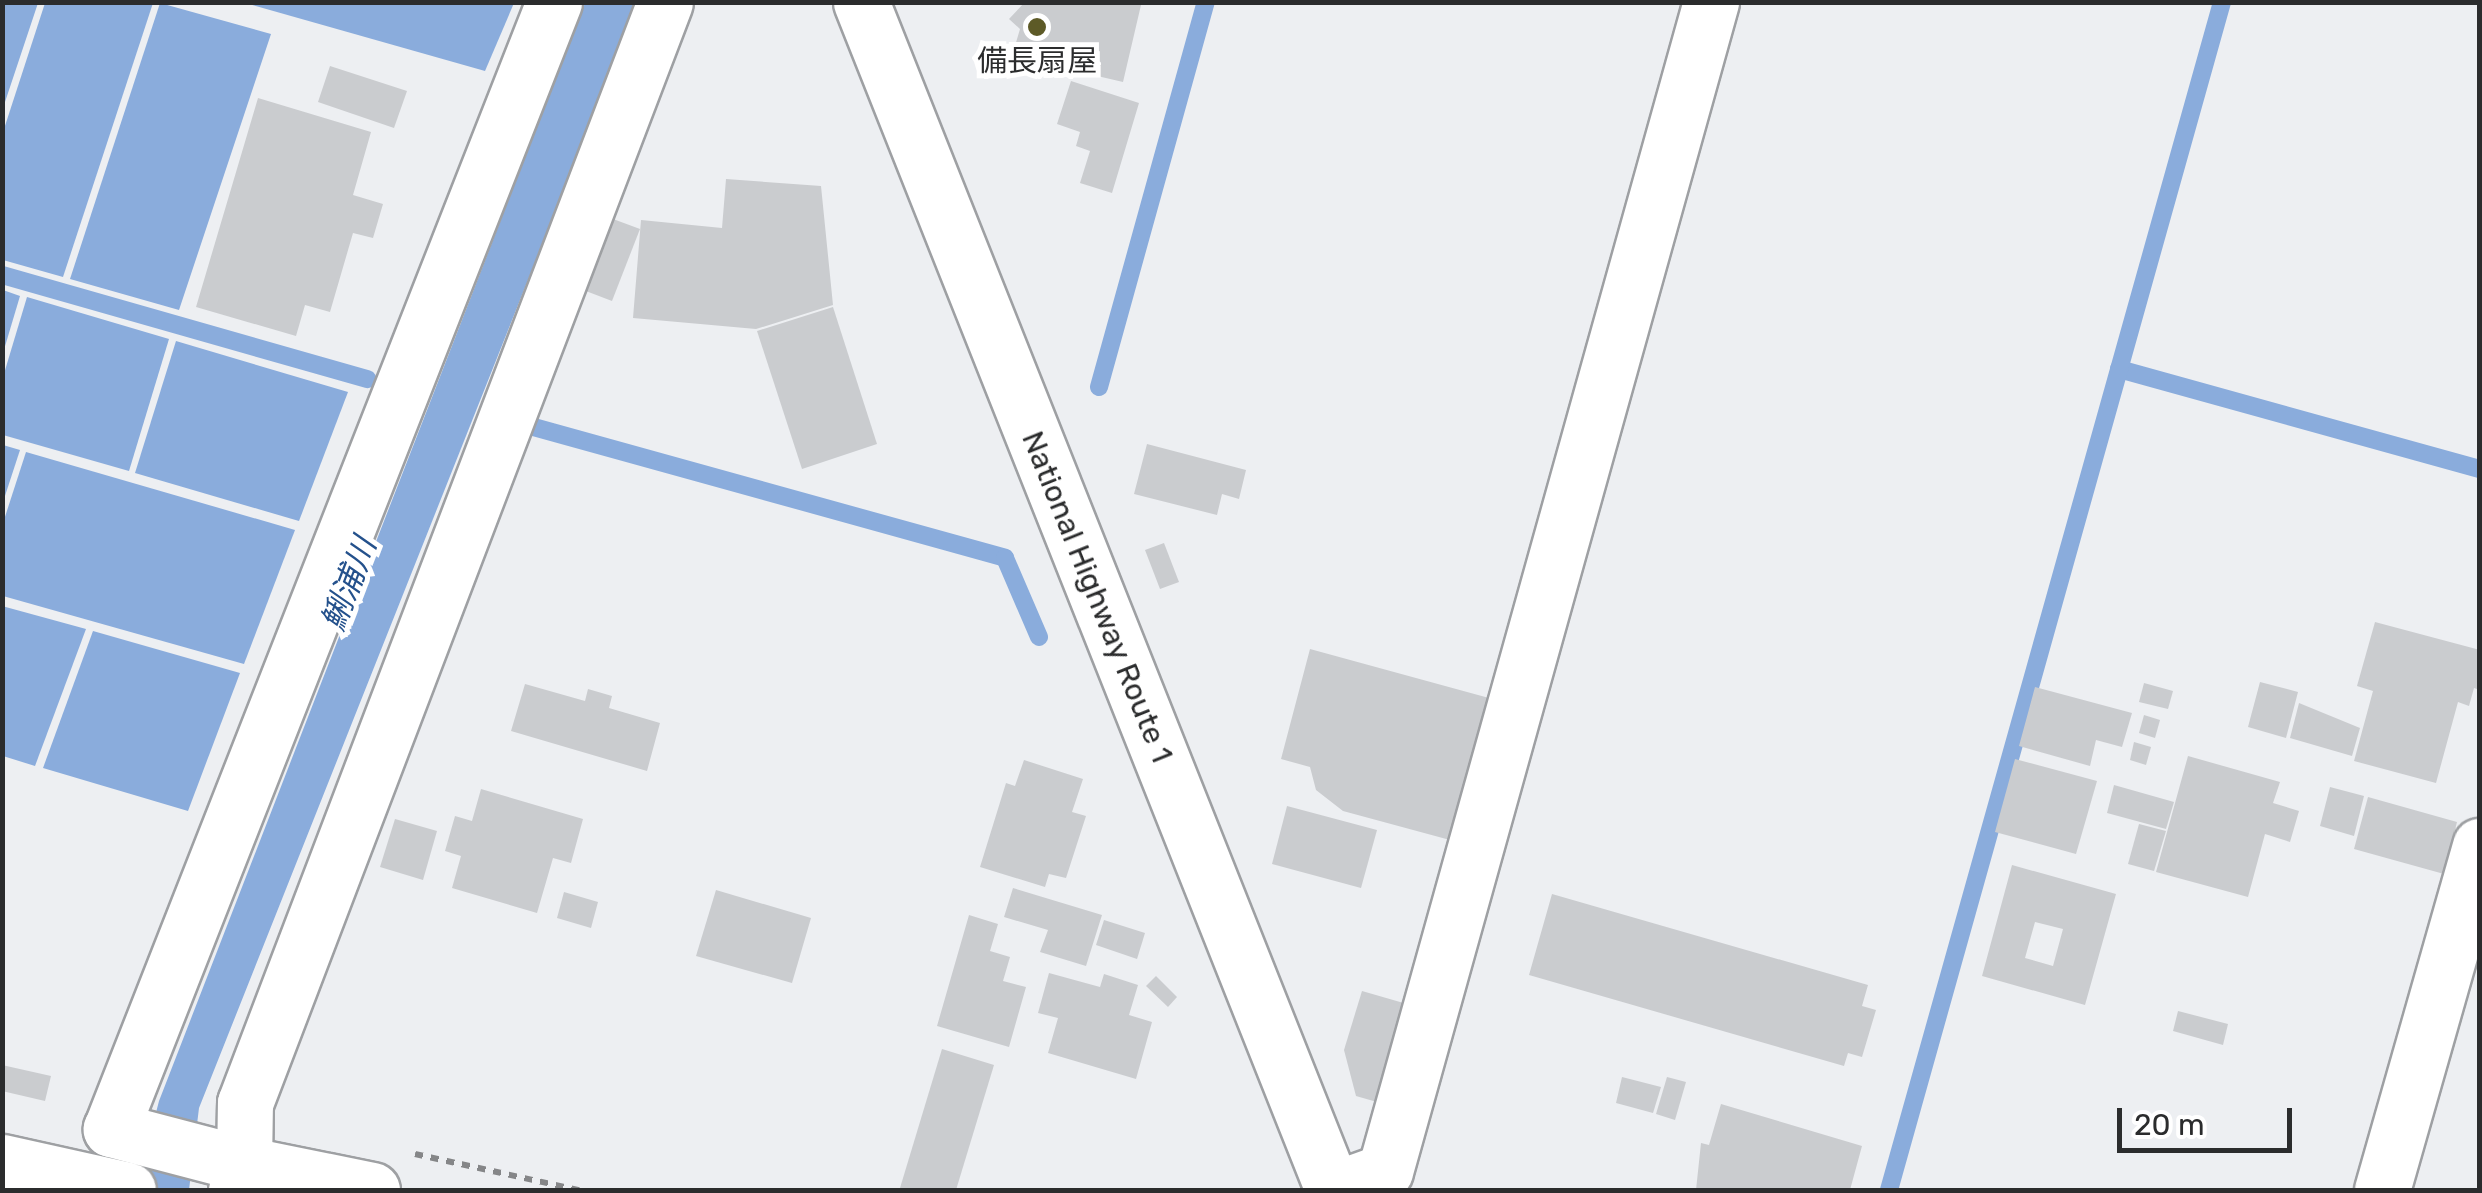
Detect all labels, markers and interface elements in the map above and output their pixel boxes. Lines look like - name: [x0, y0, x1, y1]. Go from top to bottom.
- marker: 備長扇屋: [1026, 16, 1048, 38]
- place label: 備長扇屋: [977, 43, 1097, 79]
- street label: National Highway Route 1: [1014, 426, 1180, 768]
- water label: 鯏浦川: [314, 532, 384, 636]
- scale bar: [2122, 1088, 2297, 1150]
- text: 20 m: [2134, 1107, 2205, 1143]

